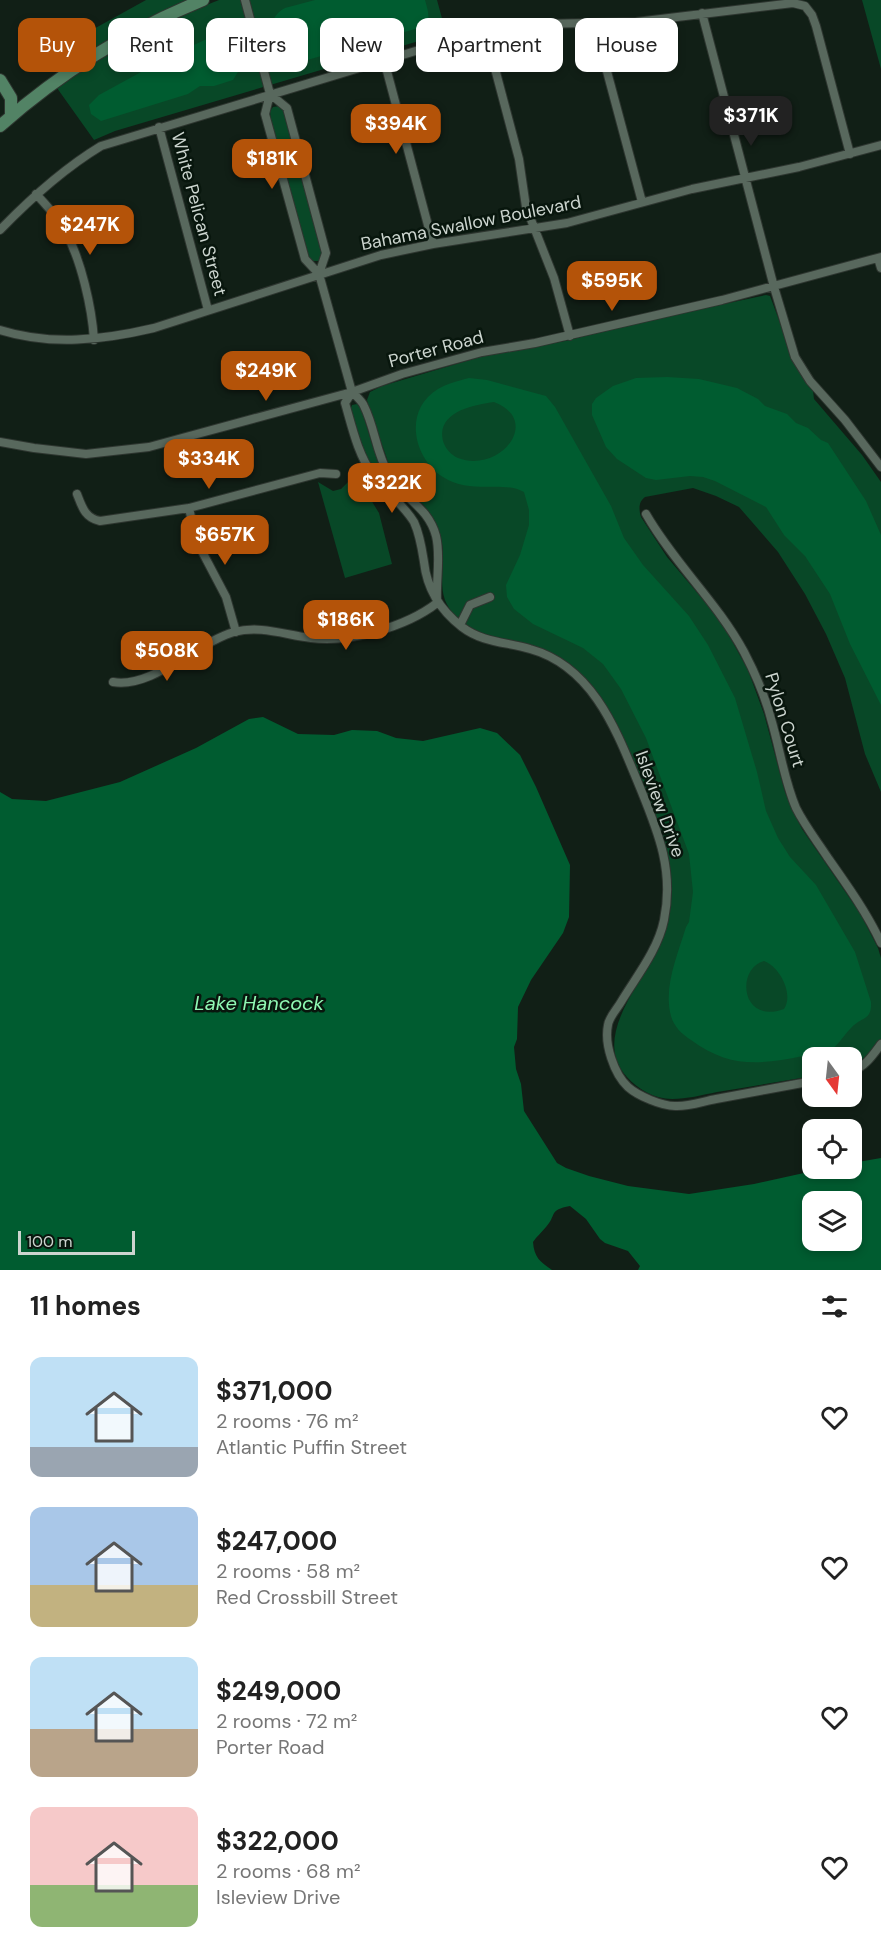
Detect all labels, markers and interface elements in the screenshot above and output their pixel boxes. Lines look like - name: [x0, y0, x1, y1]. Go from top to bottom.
- chip: Buy: [18, 18, 96, 72]
- chip: Rent: [108, 18, 194, 72]
- chip: Filters: [206, 18, 308, 72]
- chip: New: [320, 18, 404, 72]
- chip: Apartment: [416, 18, 563, 72]
- chip: House: [575, 18, 678, 72]
- pin: $371K: [709, 96, 793, 147]
- text: $371K: [723, 102, 779, 128]
- pin: $394K: [354, 104, 438, 155]
- text: $394K: [365, 110, 427, 136]
- street label: White Pelican Street: [166, 129, 232, 299]
- pin: $181K: [230, 139, 314, 190]
- text: $181K: [246, 145, 298, 171]
- street label: Bahama Swallow Boulevard: [359, 190, 583, 256]
- pin: $247K: [48, 205, 132, 256]
- text: $247K: [60, 211, 120, 237]
- pin: $595K: [570, 261, 654, 312]
- text: $595K: [581, 267, 643, 293]
- street label: Porter Road: [386, 325, 486, 373]
- pin: $249K: [224, 351, 308, 402]
- text: $249K: [235, 357, 297, 383]
- pin: $334K: [167, 439, 251, 490]
- text: $334K: [178, 445, 240, 471]
- pin: $322K: [350, 463, 434, 514]
- text: $322K: [362, 469, 422, 495]
- pin: $657K: [183, 515, 267, 566]
- text: $657K: [195, 521, 255, 547]
- pin: $186K: [304, 600, 388, 651]
- text: $186K: [317, 606, 375, 632]
- pin: $508K: [125, 631, 209, 682]
- text: $508K: [135, 637, 199, 663]
- street label: Pylon Court: [759, 670, 811, 770]
- street label: Isleview Drive: [630, 747, 690, 861]
- water label: Lake Hancock: [194, 990, 325, 1016]
- north arrow: [802, 1047, 862, 1107]
- map controls: [802, 1047, 862, 1251]
- button: locate: [802, 1119, 862, 1179]
- button: layers: [802, 1191, 862, 1251]
- scale bar: [18, 1228, 135, 1256]
- text: 100 m: [27, 1231, 72, 1252]
- text: 11 homes: [30, 1289, 141, 1323]
- icon: filters: [818, 1290, 851, 1323]
- text: $371,000: [216, 1374, 332, 1408]
- icon: home: [78, 1381, 150, 1453]
- icon: heart: [818, 1401, 851, 1434]
- text: 2 rooms · 76 m²: [216, 1408, 359, 1434]
- text: Atlantic Puffin Street: [216, 1434, 407, 1460]
- text: $247,000: [216, 1524, 337, 1558]
- icon: home: [78, 1531, 150, 1603]
- icon: heart: [818, 1551, 851, 1584]
- text: 2 rooms · 58 m²: [216, 1558, 360, 1584]
- text: Red Crossbill Street: [216, 1584, 398, 1610]
- text: $249,000: [216, 1674, 341, 1708]
- icon: home: [78, 1681, 150, 1753]
- icon: heart: [818, 1701, 851, 1734]
- text: 2 rooms · 72 m²: [216, 1708, 357, 1734]
- text: Porter Road: [216, 1734, 324, 1760]
- text: $322,000: [216, 1824, 339, 1858]
- icon: home: [78, 1831, 150, 1903]
- icon: heart: [818, 1851, 851, 1884]
- text: 2 rooms · 68 m²: [216, 1858, 361, 1884]
- text: Isleview Drive: [216, 1884, 340, 1910]

